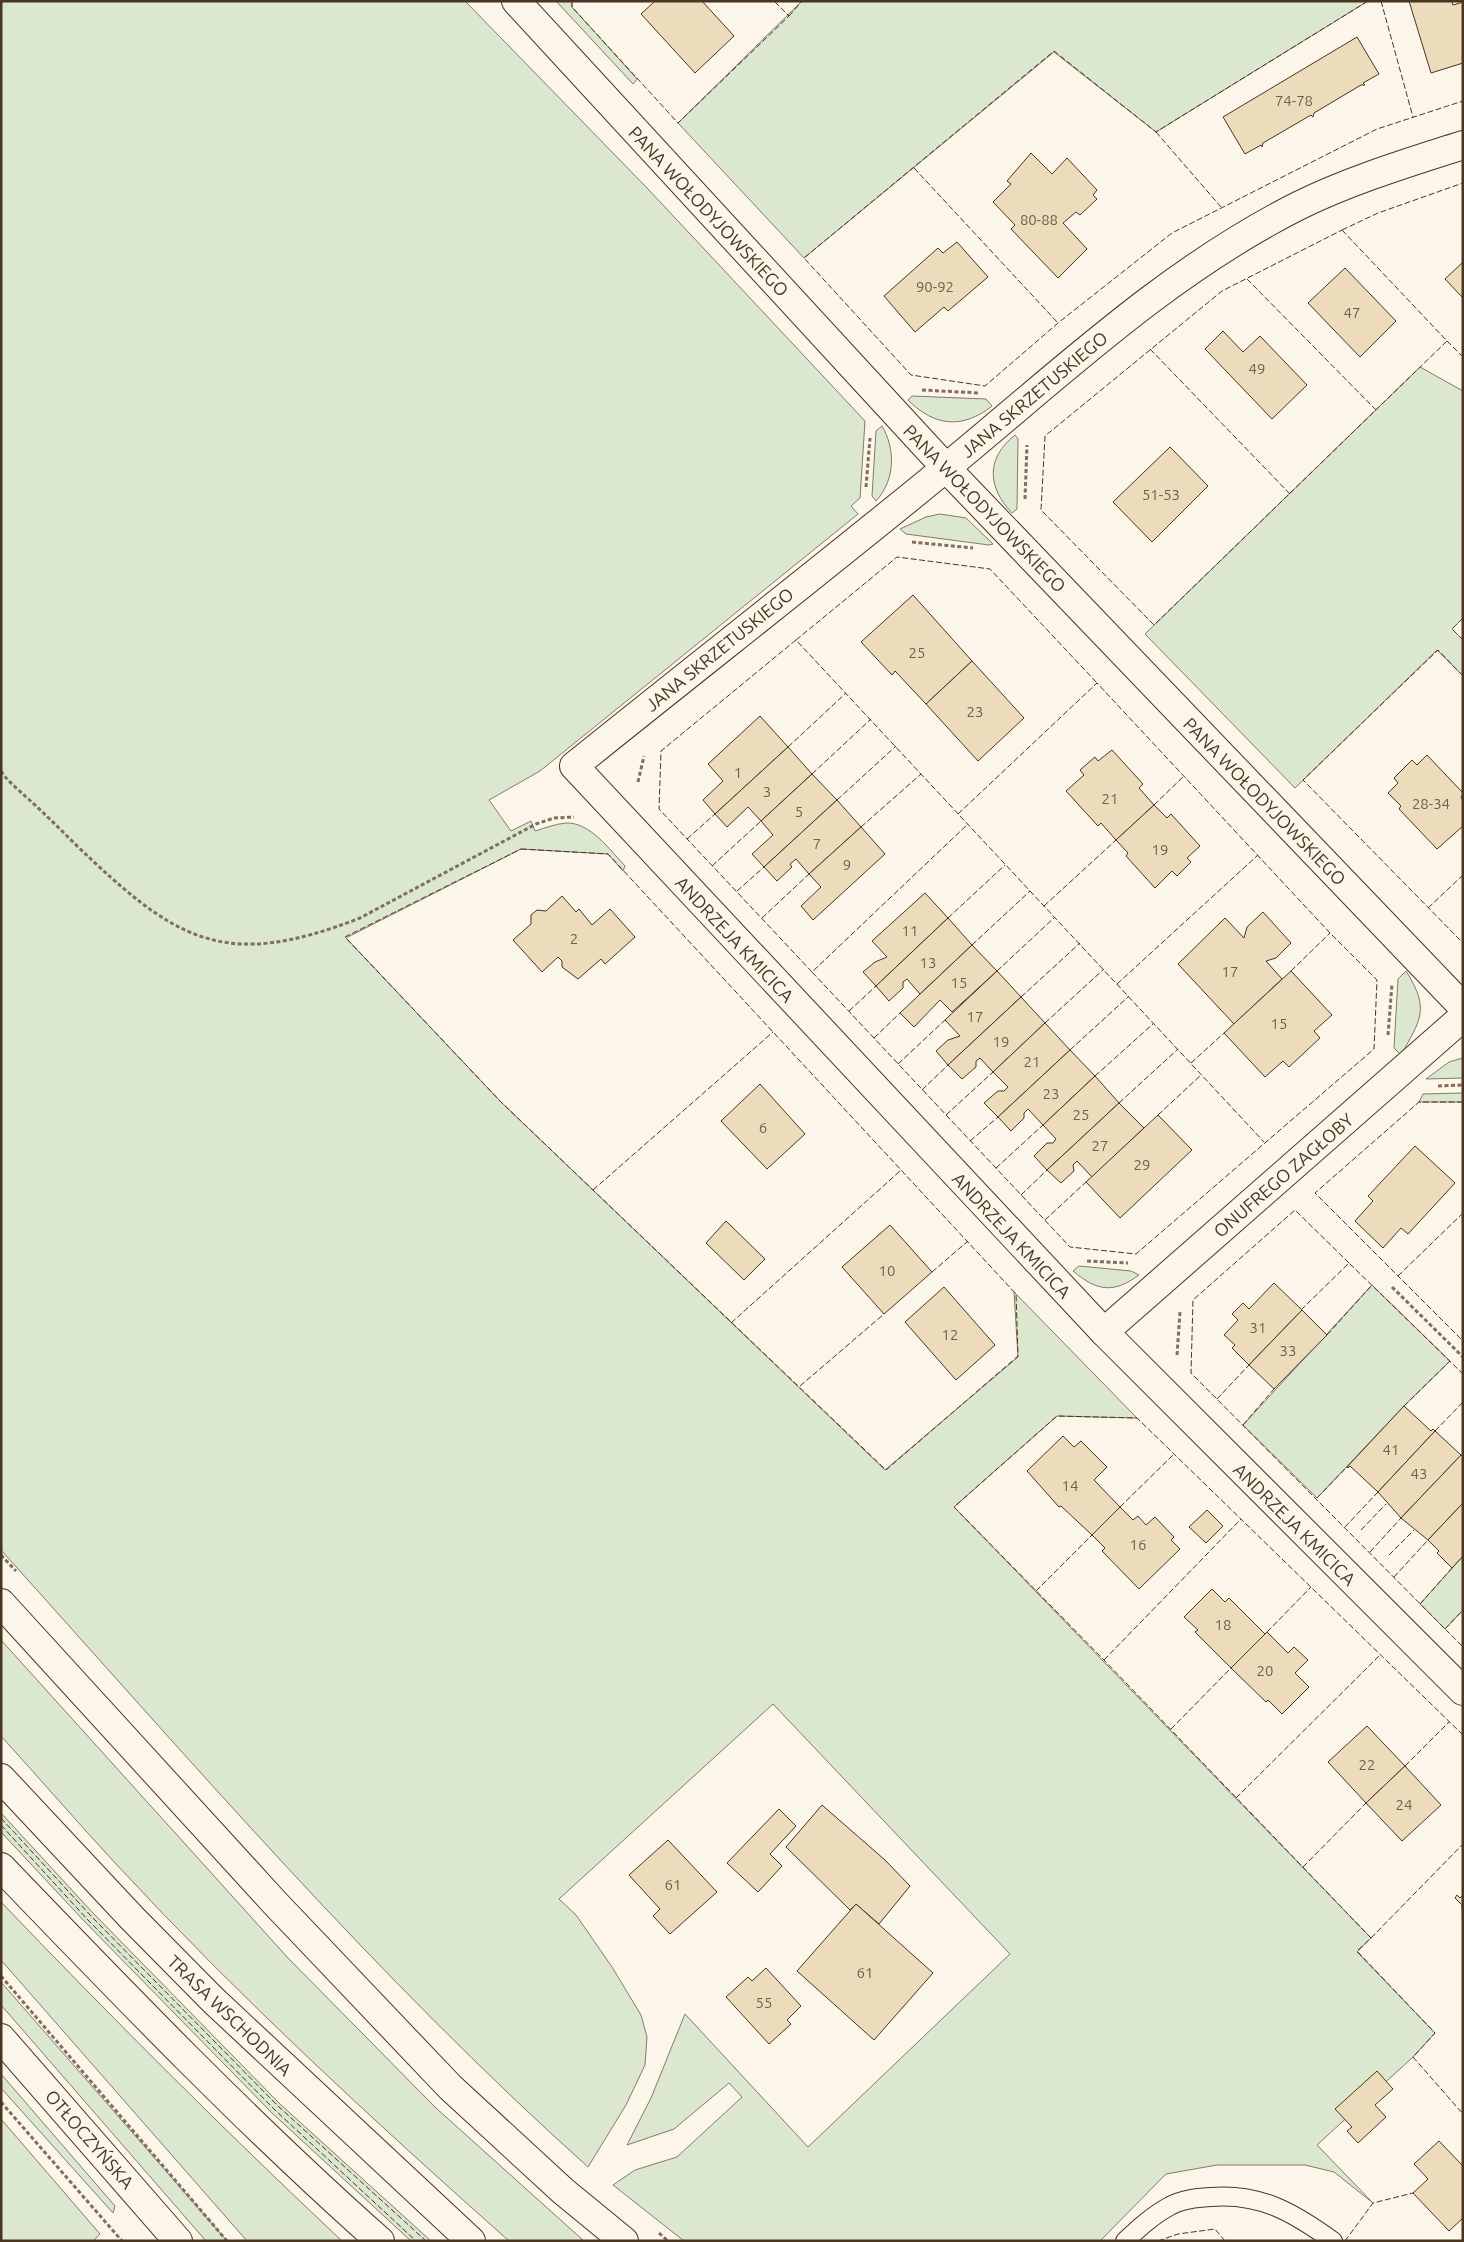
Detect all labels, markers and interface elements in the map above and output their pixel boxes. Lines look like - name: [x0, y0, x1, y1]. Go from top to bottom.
- house number: 74-78: [1275, 92, 1313, 109]
- street label: PANA WOŁODYJOWSKIEGO: [625, 122, 793, 300]
- house number: 80-88: [1020, 211, 1058, 228]
- house number: 90-92: [916, 278, 954, 295]
- house number: 47: [1344, 304, 1360, 321]
- street label: JANA SKRZETUSKIEGO: [957, 327, 1111, 461]
- house number: 49: [1249, 360, 1265, 377]
- street label: PANA WOŁODYJOWSKIEGO: [900, 420, 1070, 596]
- house number: 51-53: [1142, 486, 1180, 503]
- street label: JANA SKRZETUSKIEGO: [641, 583, 797, 715]
- house number: 25: [909, 644, 925, 661]
- house number: 23: [967, 703, 983, 720]
- street label: PANA WOŁODYJOWSKIEGO: [1180, 713, 1350, 889]
- house number: 1: [734, 764, 742, 781]
- house number: 3: [763, 783, 771, 800]
- house number: 21: [1102, 790, 1118, 807]
- house number: 28-34: [1412, 795, 1450, 812]
- house number: 5: [795, 803, 803, 820]
- house number: 7: [813, 835, 821, 852]
- house number: 19: [1152, 841, 1168, 858]
- house number: 9: [843, 856, 851, 873]
- street label: ANDRZEJA KMICICA: [672, 872, 798, 1006]
- house number: 11: [902, 922, 918, 939]
- house number: 2: [570, 930, 578, 947]
- house number: 13: [920, 954, 936, 971]
- house number: 17: [1222, 963, 1238, 980]
- house number: 15: [951, 974, 967, 991]
- house number: 17: [967, 1008, 983, 1025]
- house number: 15: [1271, 1015, 1287, 1032]
- house number: 19: [993, 1033, 1009, 1050]
- house number: 21: [1024, 1053, 1040, 1070]
- house number: 23: [1043, 1085, 1059, 1102]
- house number: 25: [1073, 1106, 1089, 1123]
- street label: ONUFREGO ZAGŁOBY: [1209, 1109, 1357, 1241]
- house number: 6: [759, 1119, 767, 1136]
- house number: 27: [1092, 1137, 1108, 1154]
- house number: 29: [1134, 1156, 1150, 1173]
- street label: ANDRZEJA KMICICA: [949, 1168, 1075, 1302]
- house number: 10: [879, 1262, 895, 1279]
- house number: 31: [1250, 1319, 1266, 1336]
- house number: 12: [942, 1326, 958, 1343]
- house number: 33: [1280, 1342, 1296, 1359]
- house number: 41: [1383, 1441, 1399, 1458]
- street label: ANDRZEJA KMICICA: [1230, 1459, 1360, 1589]
- house number: 43: [1411, 1465, 1427, 1482]
- house number: 14: [1062, 1477, 1078, 1494]
- house number: 16: [1130, 1536, 1146, 1553]
- house number: 18: [1215, 1616, 1231, 1633]
- house number: 20: [1257, 1662, 1273, 1679]
- house number: 22: [1359, 1756, 1375, 1773]
- house number: 24: [1396, 1796, 1412, 1813]
- house number: 61: [665, 1876, 681, 1893]
- street label: TRASA WSCHODNIA: [164, 1951, 296, 2080]
- house number: 61: [857, 1964, 873, 1981]
- house number: 55: [756, 1994, 772, 2011]
- street label: OTŁOCZYŃSKA: [42, 2085, 139, 2193]

